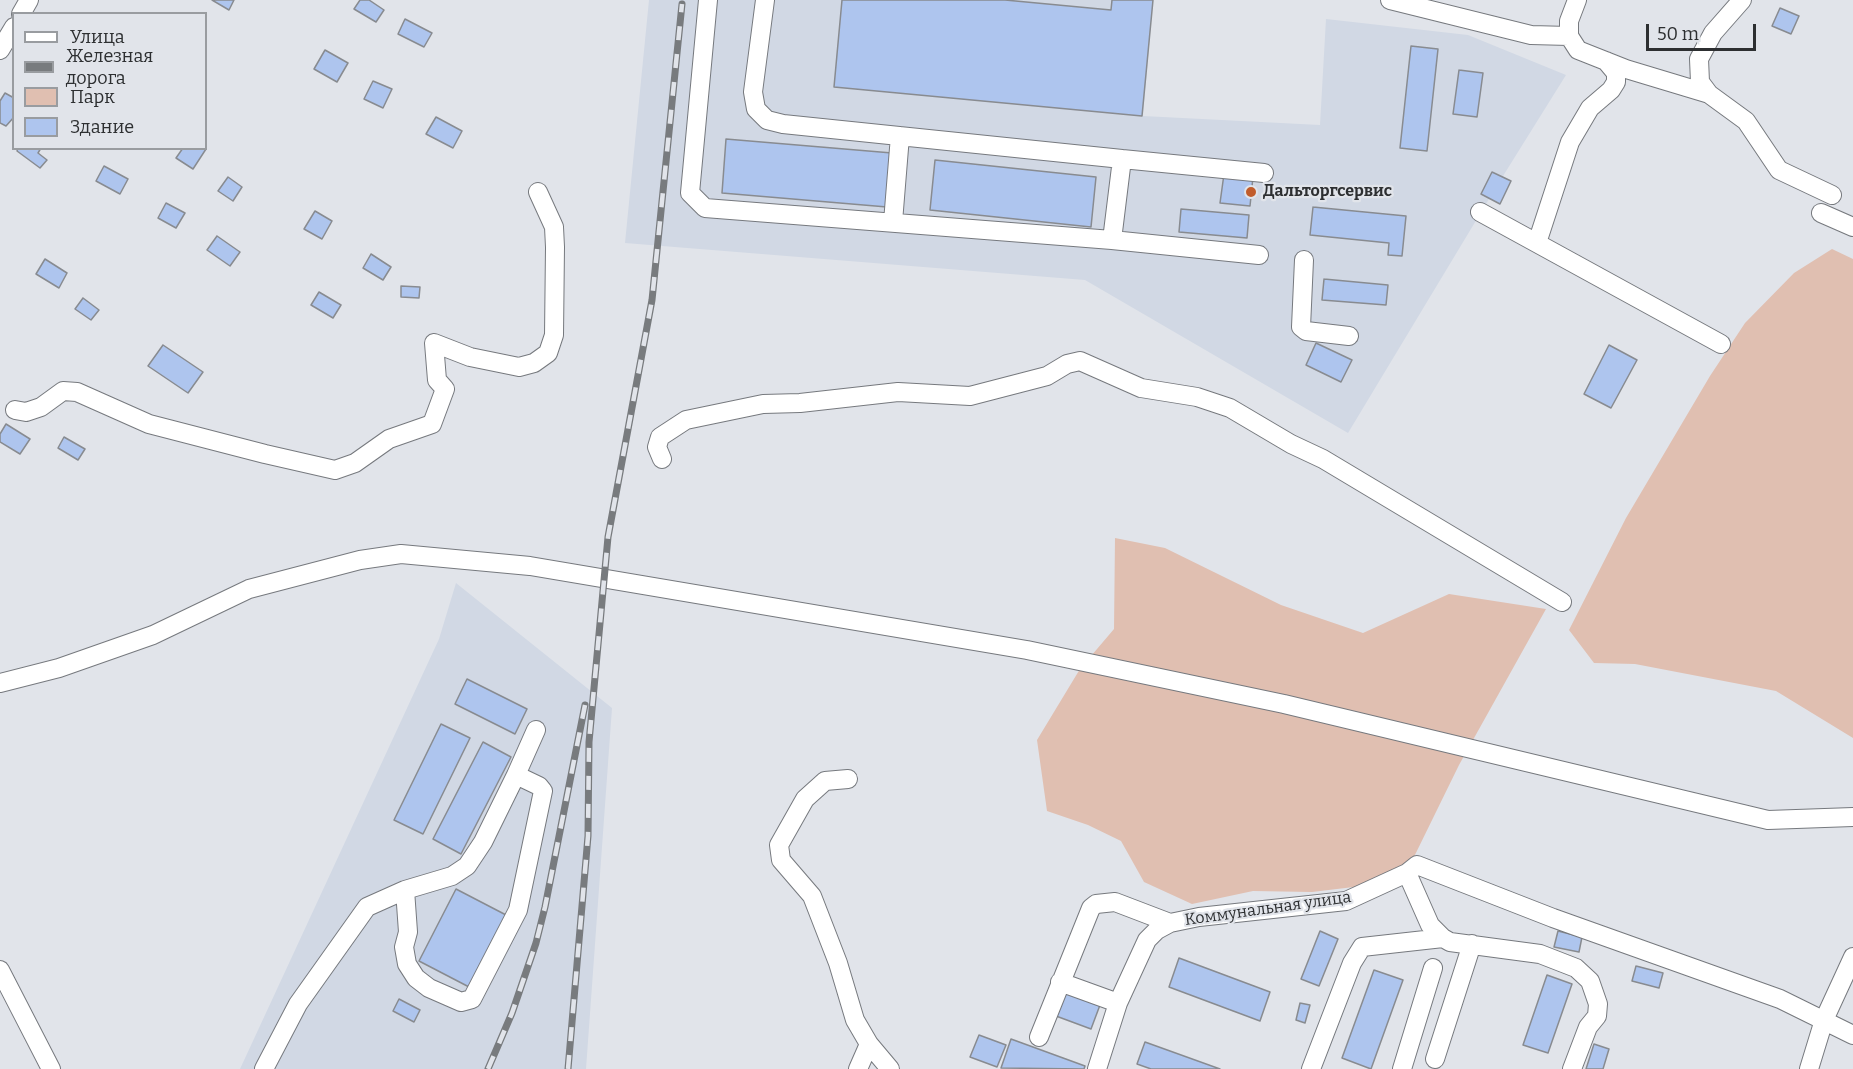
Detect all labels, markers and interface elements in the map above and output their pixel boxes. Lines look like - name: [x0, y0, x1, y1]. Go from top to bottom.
- legend: [12, 12, 207, 150]
- scale bar: [1649, 12, 1758, 50]
- text: 50 m: [1657, 23, 1699, 45]
- text: Улица: [70, 26, 125, 48]
- text: Железная дорога: [66, 45, 153, 89]
- text: Парк: [70, 86, 115, 108]
- text: Здание: [70, 116, 134, 138]
- place label: Дальторгсервис: [1263, 182, 1392, 202]
- marker: Дальторгсервис: [1244, 185, 1258, 199]
- street label: Коммунальная улица: [1184, 888, 1352, 930]

